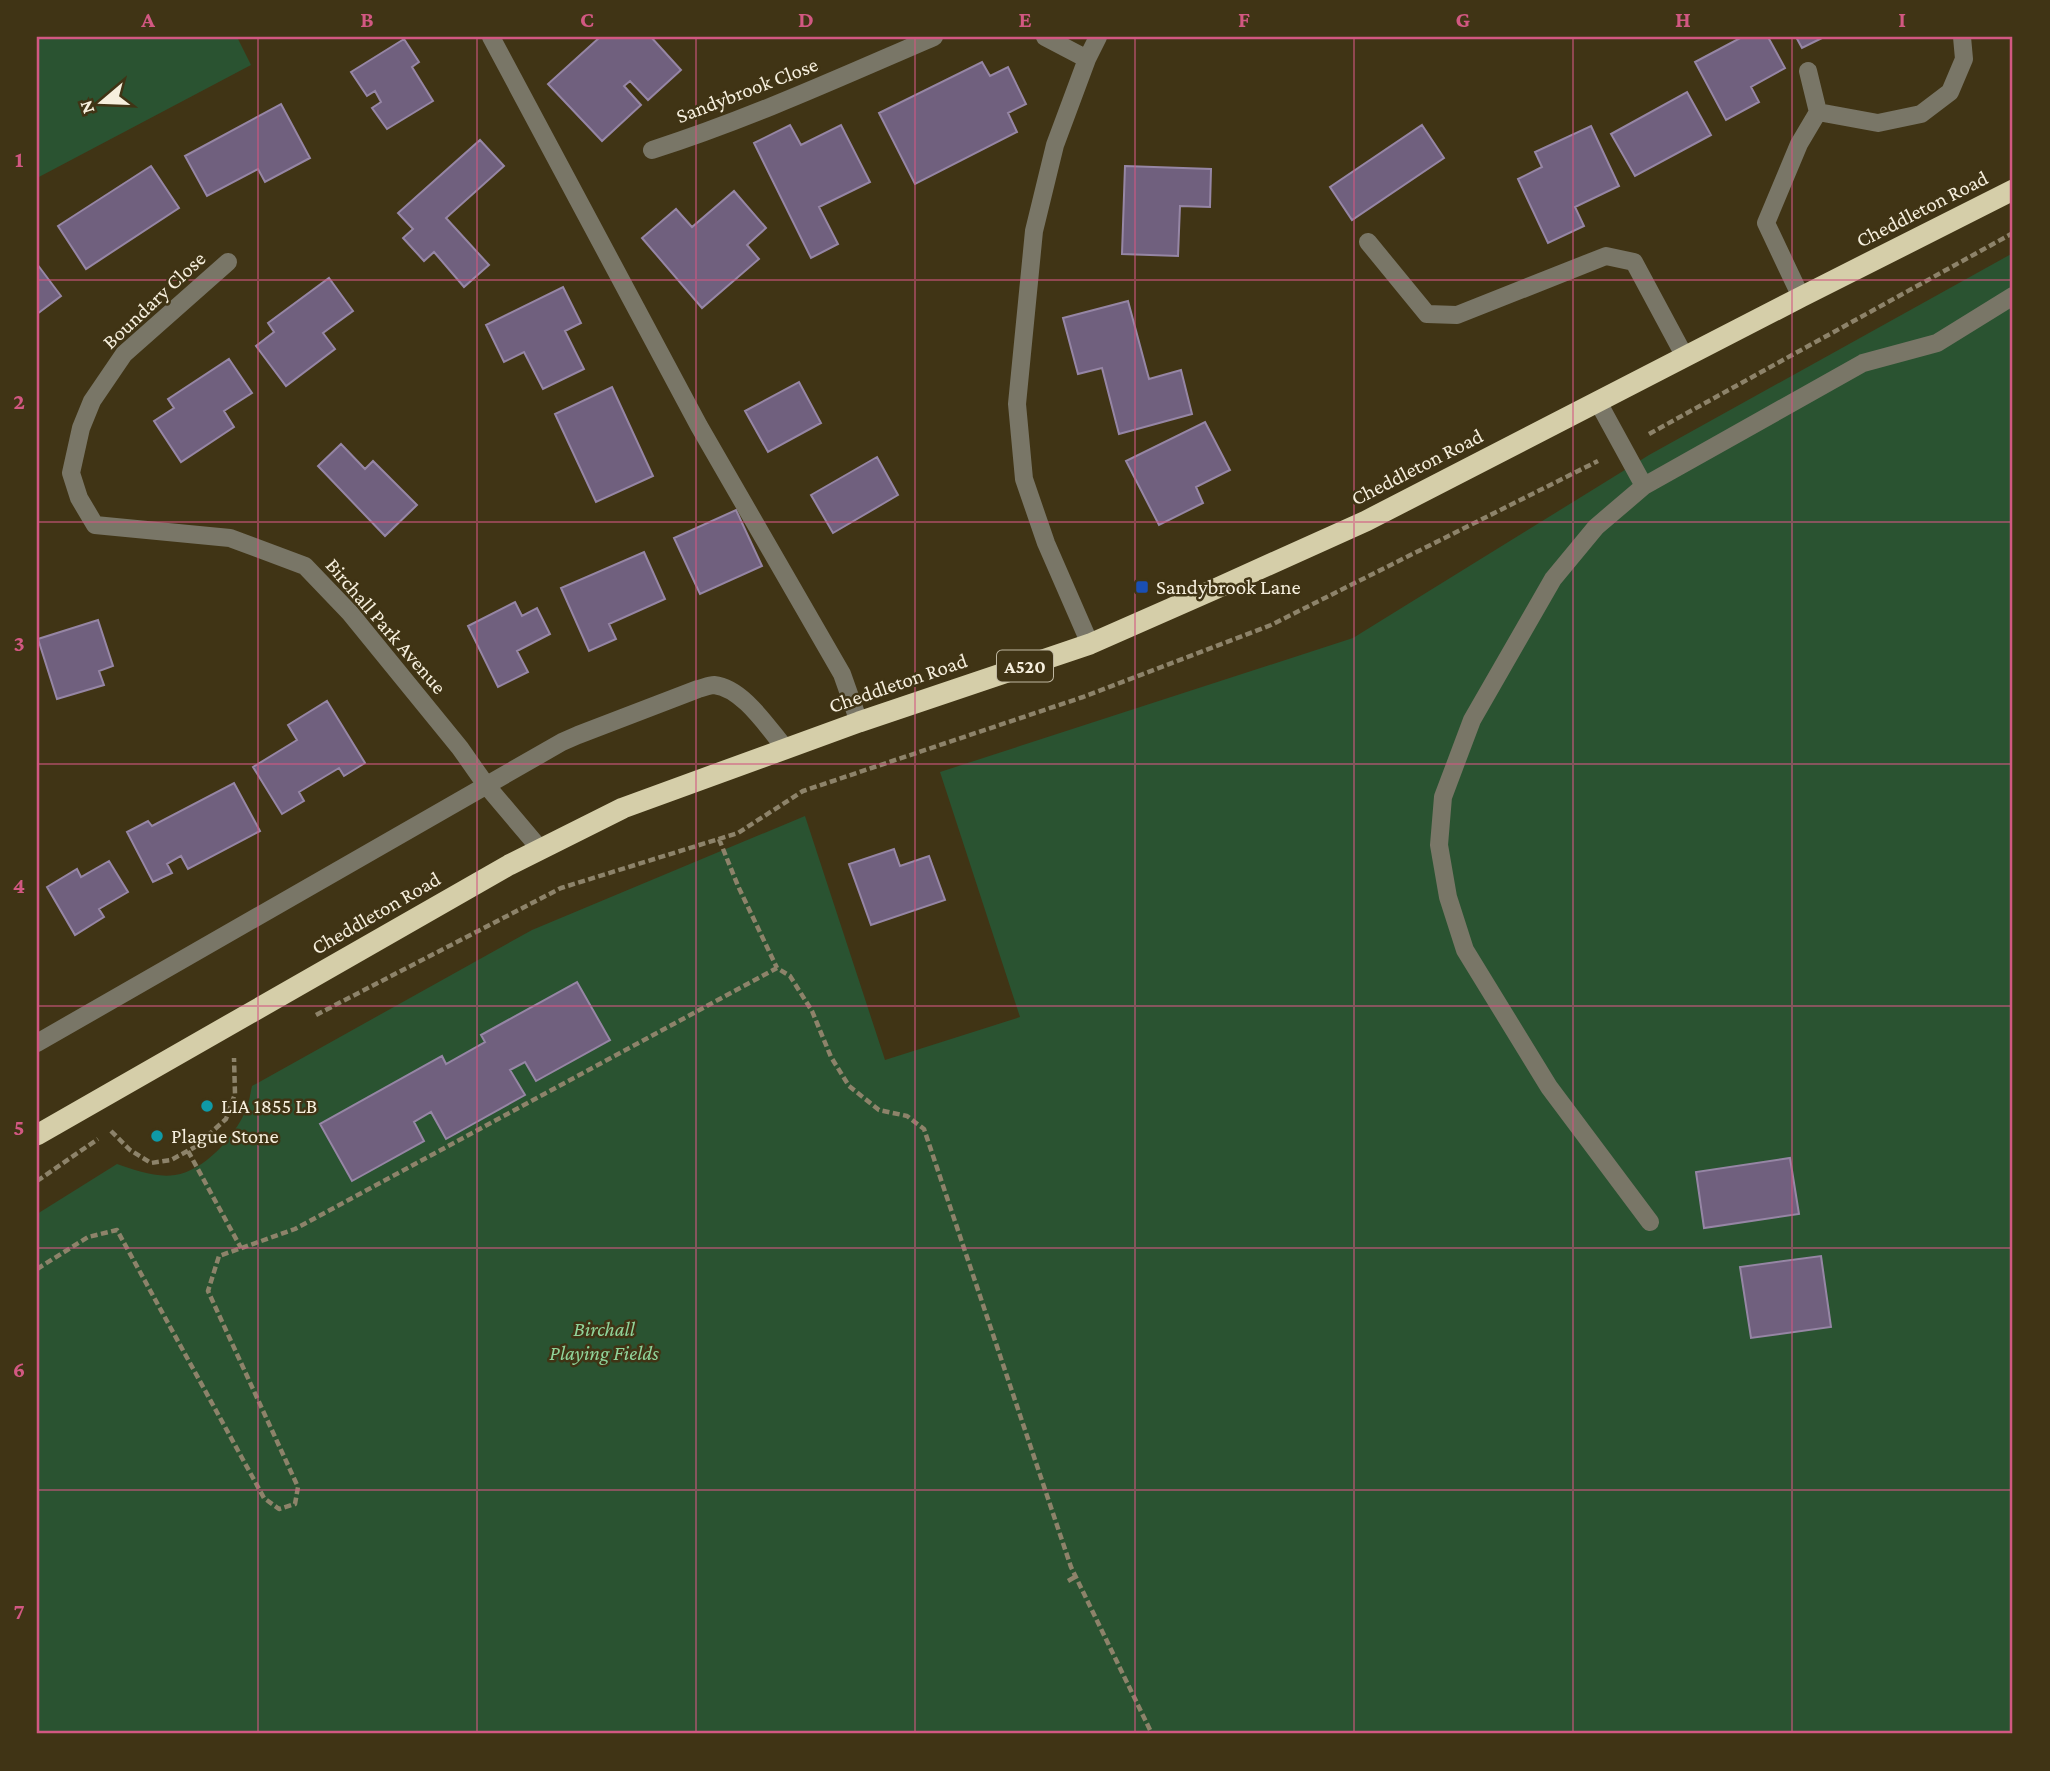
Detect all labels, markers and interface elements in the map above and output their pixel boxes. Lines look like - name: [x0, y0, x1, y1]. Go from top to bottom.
- text: A: [140, 6, 155, 32]
- text: B: [360, 6, 374, 32]
- text: C: [580, 6, 594, 32]
- text: D: [798, 6, 814, 32]
- text: E: [1018, 6, 1032, 32]
- text: F: [1238, 6, 1250, 32]
- text: G: [1456, 6, 1471, 32]
- text: H: [1675, 6, 1691, 32]
- text: I: [1898, 6, 1906, 32]
- street label: Sandybrook Close: [673, 52, 821, 128]
- north arrow: [66, 66, 136, 136]
- text: N: [74, 98, 98, 117]
- text: 1: [15, 146, 24, 172]
- street label: Cheddleton Road: [1852, 165, 1992, 253]
- street label: Boundary Close: [98, 246, 210, 354]
- text: 2: [13, 388, 25, 414]
- street label: Cheddleton Road: [1347, 423, 1487, 511]
- street label: Birchall Park Avenue: [321, 553, 451, 699]
- place label: Sandybrook Lane: [1156, 575, 1301, 599]
- marker: Sandybrook Lane: [1134, 579, 1150, 595]
- text: 3: [13, 630, 25, 656]
- street label: Cheddleton Road: [826, 648, 970, 718]
- road number: A520: [997, 650, 1053, 681]
- street label: Cheddleton Road: [307, 866, 445, 960]
- text: 4: [13, 872, 25, 898]
- place label: LIA 1855 LB: [221, 1094, 317, 1118]
- marker: LIA 1855 LB: [199, 1098, 215, 1114]
- text: 5: [13, 1114, 25, 1140]
- place label: Plague Stone: [171, 1124, 279, 1148]
- marker: Plague Stone: [149, 1128, 165, 1144]
- park label: Birchall Playing Fields: [549, 1317, 659, 1365]
- text: 6: [13, 1356, 25, 1382]
- text: 7: [13, 1598, 25, 1624]

